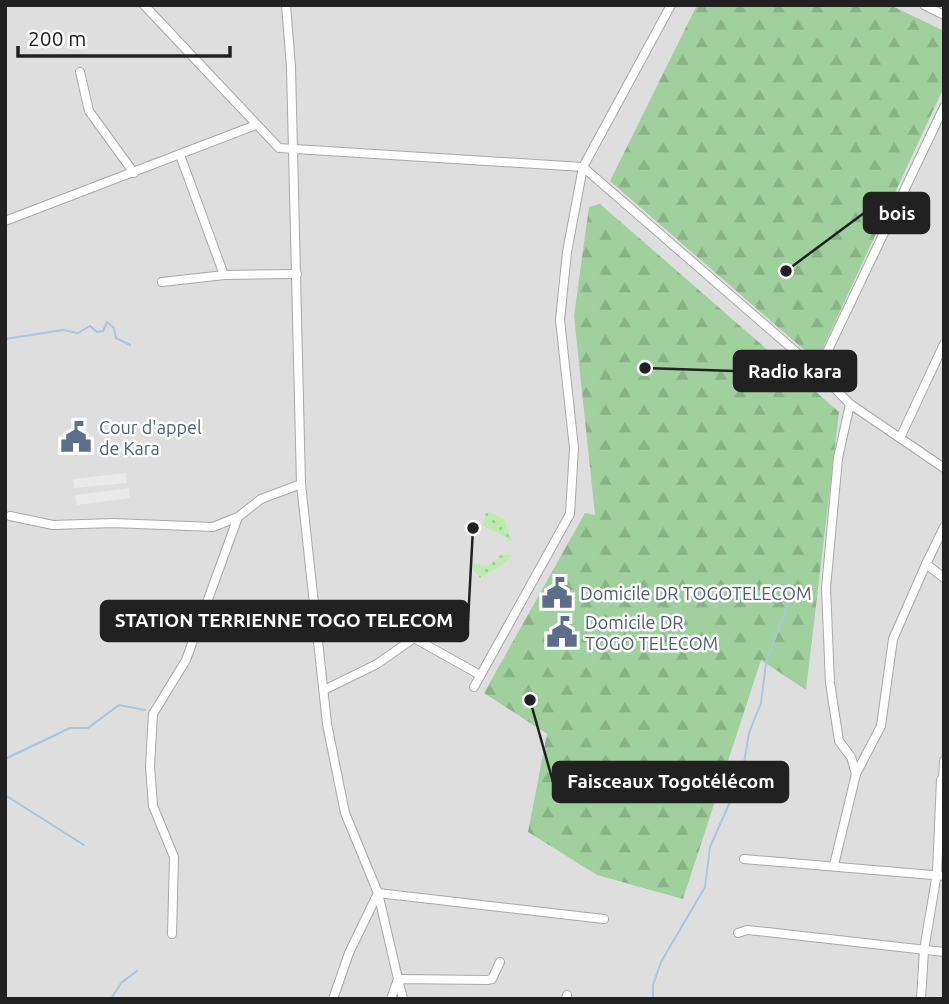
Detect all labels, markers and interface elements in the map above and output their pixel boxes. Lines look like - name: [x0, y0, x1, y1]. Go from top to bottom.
- scale bar: [18, 14, 229, 58]
- text: 200 m: [28, 26, 86, 50]
- callout: bois: [864, 193, 929, 233]
- text: bois: [878, 202, 916, 224]
- callout: Radio kara: [734, 351, 856, 391]
- text: Radio kara: [748, 360, 842, 382]
- place label: Cour d'appel de Kara: [99, 417, 202, 458]
- public building icon: Cour d'appel de Kara: [59, 420, 93, 454]
- public building icon: Domicile DR TOGOTELECOM: [540, 576, 574, 610]
- place label: Domicile DR TOGOTELECOM: [580, 583, 812, 603]
- callout: STATION TERRIENNE TOGO TELECOM: [101, 601, 468, 641]
- text: STATION TERRIENNE TOGO TELECOM: [115, 609, 453, 631]
- place label: Domicile DR TOGO TELECOM: [585, 612, 718, 653]
- public building icon: Domicile DR TOGO TELECOM: [545, 615, 579, 649]
- callout: Faisceaux Togotélécom: [553, 762, 788, 802]
- text: Faisceaux Togotélécom: [567, 770, 775, 792]

